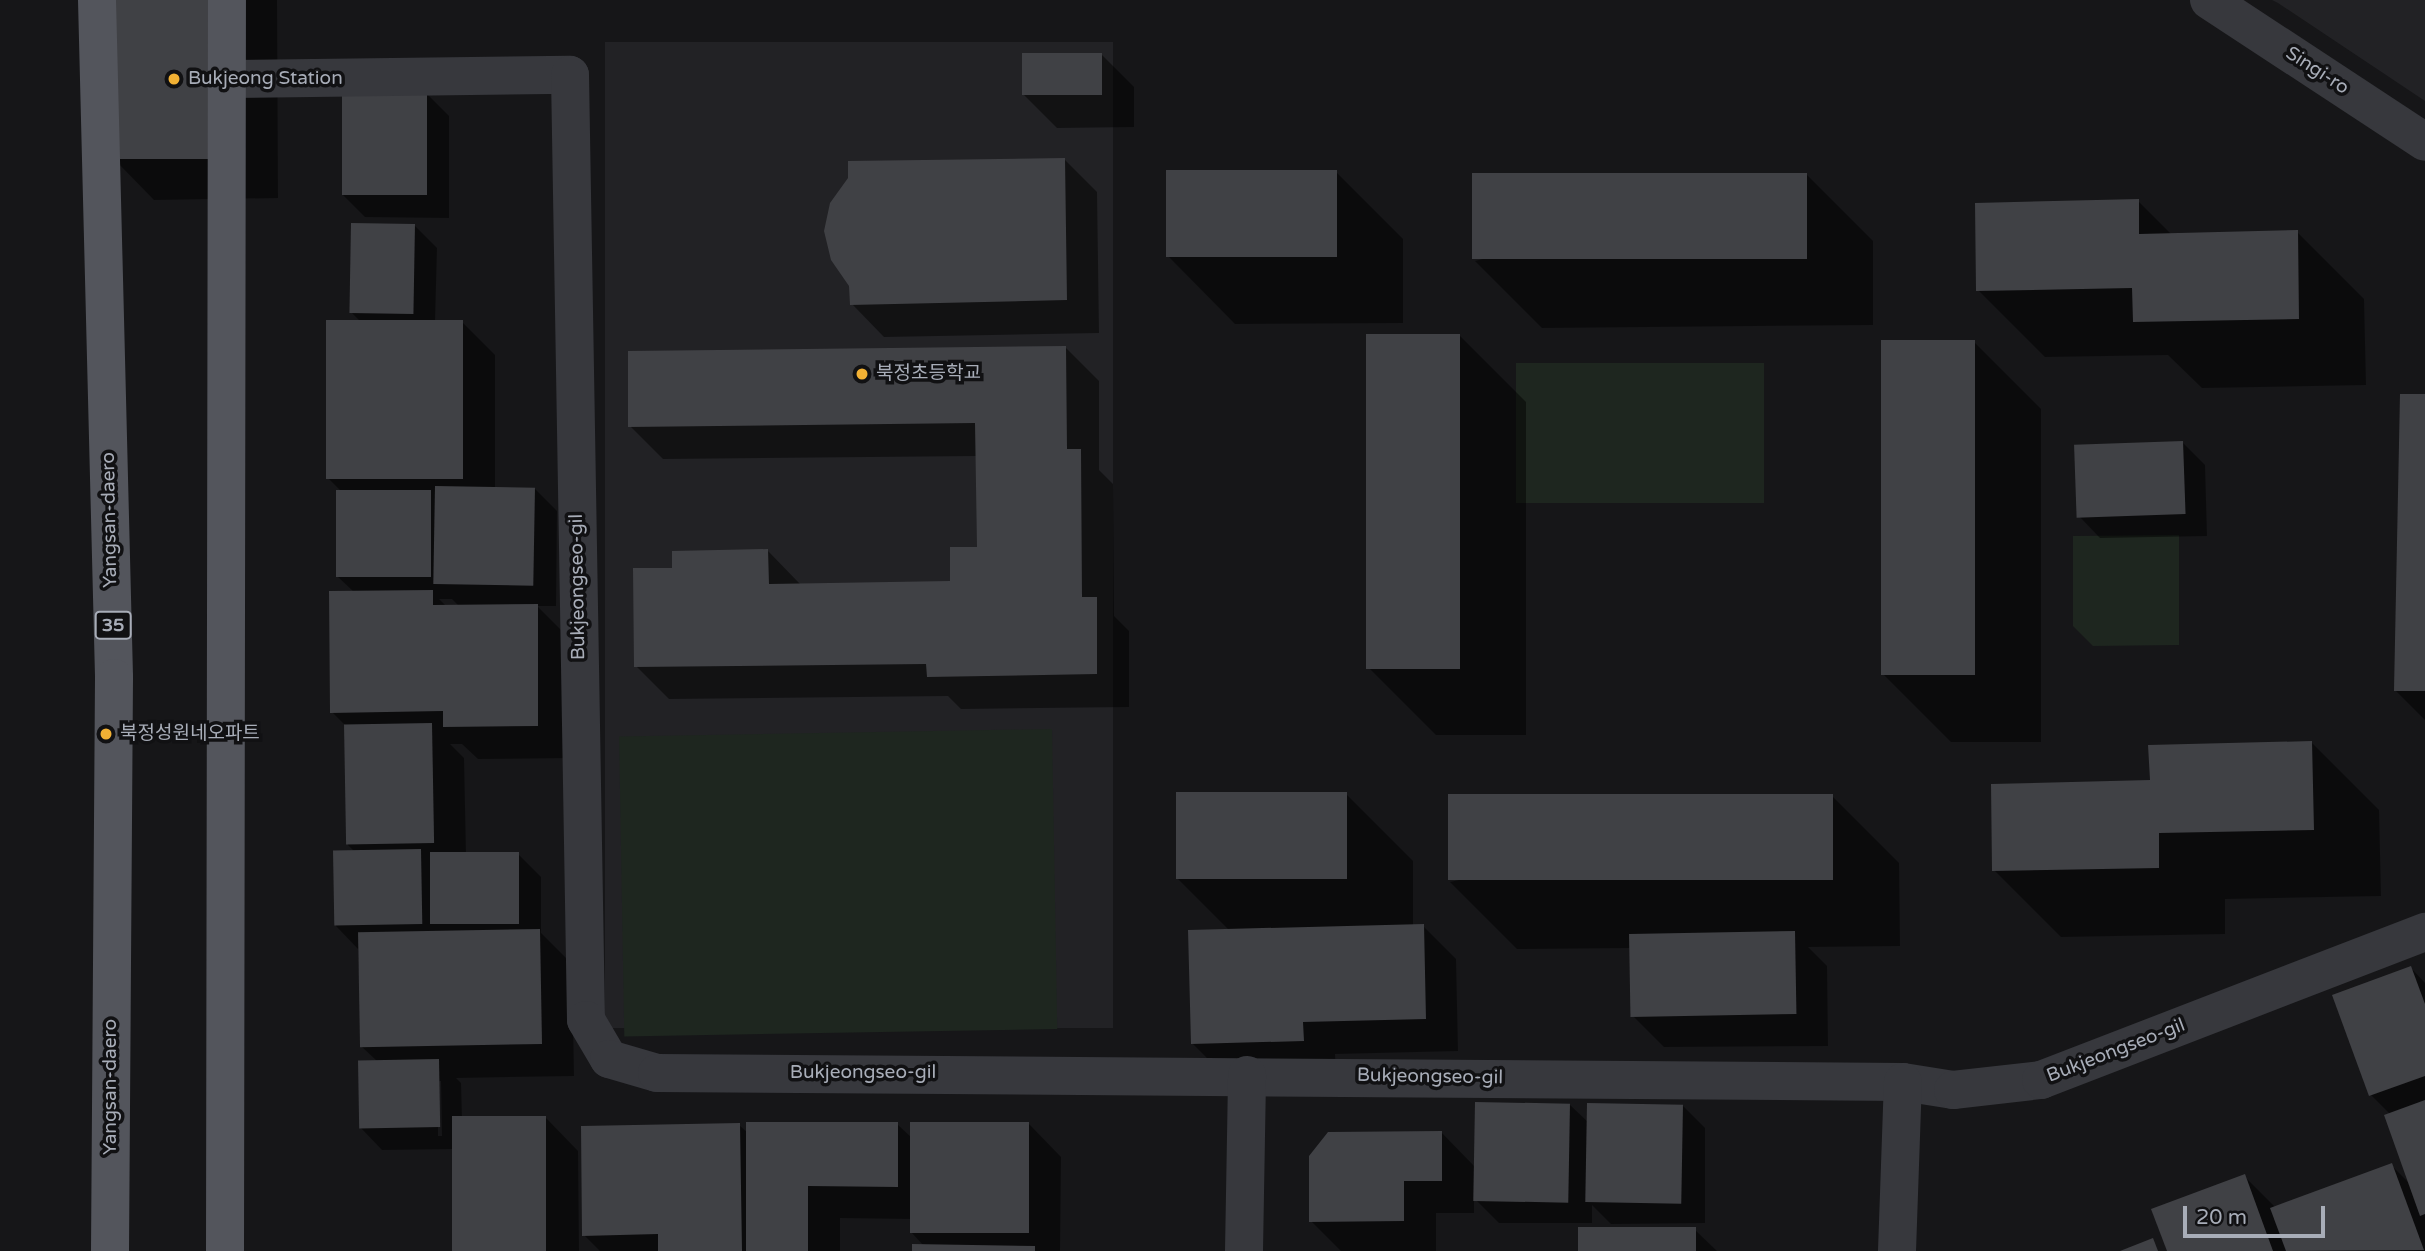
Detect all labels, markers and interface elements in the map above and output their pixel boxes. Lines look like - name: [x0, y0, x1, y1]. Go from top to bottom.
- street label: Singi-ro: [2281, 42, 2353, 100]
- place label: Bukjeong Station: [188, 68, 343, 90]
- marker: Bukjeong Station: [166, 71, 182, 87]
- place label: 북정초등학교: [876, 363, 981, 385]
- marker: 북정초등학교: [854, 366, 870, 382]
- street label: Yangsan-daero: [97, 452, 123, 588]
- street label: Bukjeongseo-gil: [565, 514, 591, 660]
- road number: 35: [94, 610, 132, 640]
- place label: 북정성원네오파트: [120, 723, 260, 745]
- marker: 북정성원네오파트: [98, 726, 114, 742]
- street label: Bukjeongseo-gil: [2044, 1014, 2188, 1088]
- street label: Yangsan-daero: [100, 1019, 122, 1155]
- street label: Bukjeongseo-gil: [790, 1062, 936, 1084]
- street label: Bukjeongseo-gil: [1357, 1064, 1503, 1090]
- scale bar: [2187, 1192, 2329, 1236]
- text: 20 m: [2196, 1205, 2247, 1230]

